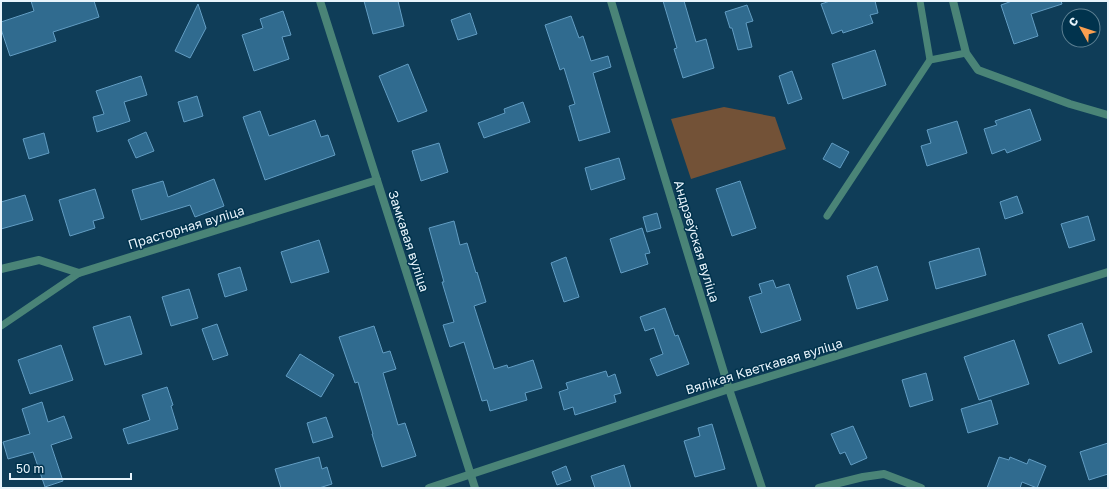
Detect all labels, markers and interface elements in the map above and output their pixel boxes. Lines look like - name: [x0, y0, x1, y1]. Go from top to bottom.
- north arrow: [1061, 8, 1101, 48]
- text: С: [1065, 14, 1080, 29]
- street label: Андрэеўская вуліца: [671, 178, 723, 304]
- street label: Замкавая вуліца: [385, 188, 433, 294]
- street label: Прасторная вуліца: [126, 202, 246, 252]
- street label: Вялікая Кветкавая вуліца: [684, 334, 844, 398]
- scale bar: [10, 455, 131, 481]
- text: 50 m: [16, 461, 44, 476]

